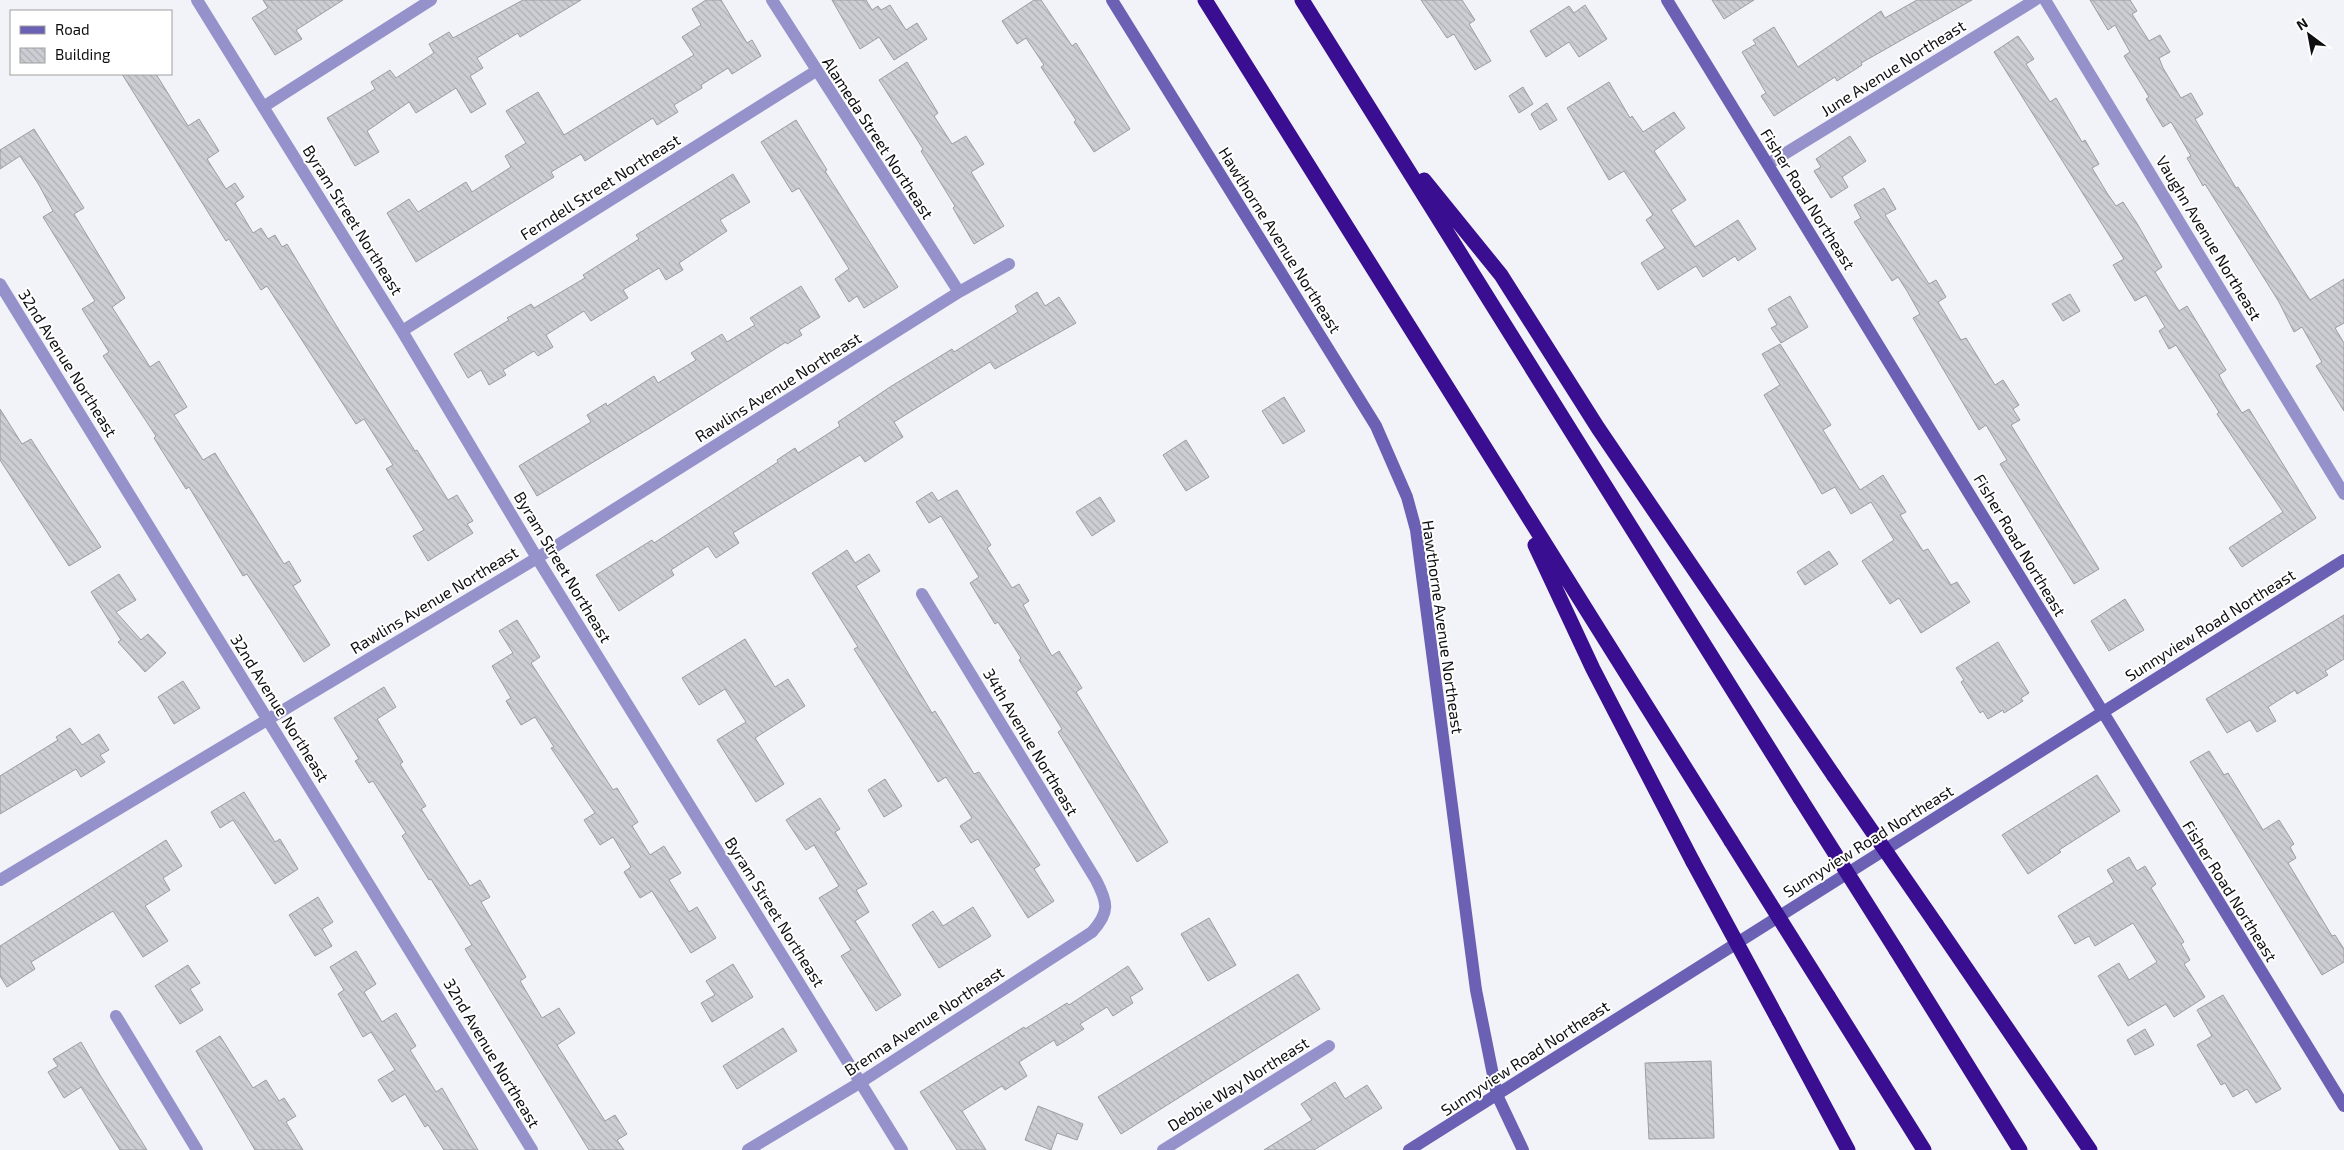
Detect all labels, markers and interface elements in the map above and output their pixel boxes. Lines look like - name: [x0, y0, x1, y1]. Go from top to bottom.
- legend: [10, 10, 172, 75]
- north arrow: [2284, 10, 2334, 60]
- text: N: [2293, 14, 2311, 33]
- street label: June Avenue Northeast: [1817, 15, 1968, 120]
- text: Road: [55, 20, 90, 38]
- text: Building: [55, 45, 111, 63]
- street label: Alameda Street Northeast: [819, 53, 938, 222]
- street label: Fisher Road Northeast: [1757, 125, 1860, 273]
- street label: Ferndell Street Northeast: [516, 130, 683, 244]
- street label: Byram Street Northeast: [300, 141, 407, 298]
- street label: Hawthorne Avenue Northeast: [1215, 143, 1346, 336]
- street label: Vaughn Avenue Northeast: [2153, 152, 2266, 324]
- street label: 32nd Avenue Northeast: [15, 285, 122, 440]
- street label: Rawlins Avenue Northeast: [691, 328, 864, 446]
- street label: Fisher Road Northeast: [1970, 470, 2070, 619]
- street label: Byram Street Northeast: [511, 488, 616, 646]
- street label: Hawthorne Avenue Northeast: [1419, 519, 1468, 735]
- street label: Rawlins Avenue Northeast: [346, 542, 521, 657]
- street label: Sunnyview Road Northeast: [2121, 564, 2298, 685]
- street label: 32nd Avenue Northeast: [227, 630, 334, 785]
- street label: 34th Avenue Northeast: [980, 665, 1083, 819]
- street label: Sunnyview Road Northeast: [1779, 780, 1956, 901]
- street label: Fisher Road Northeast: [2179, 817, 2282, 965]
- street label: Byram Street Northeast: [722, 833, 829, 990]
- street label: Brenna Avenue Northeast: [840, 962, 1007, 1079]
- street label: 32nd Avenue Northeast: [440, 975, 544, 1131]
- street label: Sunnyview Road Northeast: [1437, 996, 1612, 1119]
- street label: Debbie Way Northeast: [1164, 1032, 1312, 1135]

